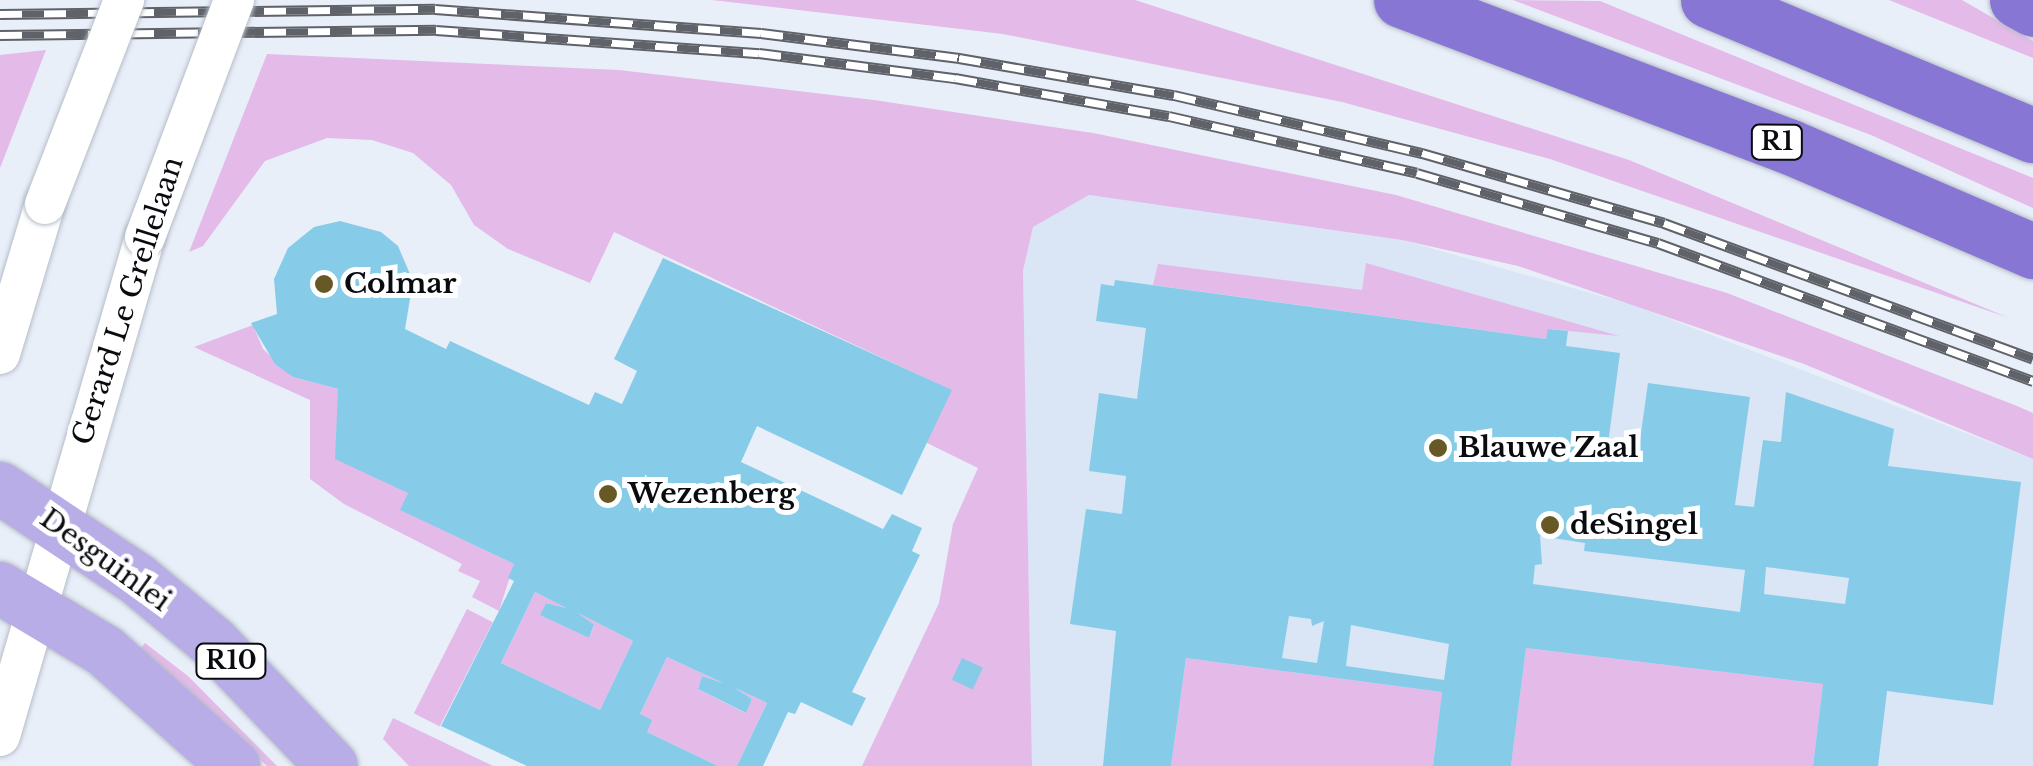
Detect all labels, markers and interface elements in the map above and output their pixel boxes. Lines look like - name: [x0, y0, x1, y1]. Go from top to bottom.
- road number: R1: [1750, 122, 1804, 162]
- street label: Gerard Le Grellelaan: [66, 153, 190, 449]
- place label: Colmar: [344, 267, 456, 301]
- marker: Colmar: [313, 273, 335, 295]
- place label: Blauwe Zaal: [1458, 431, 1638, 465]
- marker: Blauwe Zaal: [1427, 437, 1449, 459]
- place label: Wezenberg: [628, 477, 796, 511]
- marker: Wezenberg: [597, 483, 619, 505]
- street label: Desguinlei: [33, 502, 177, 618]
- place label: deSingel: [1570, 508, 1698, 542]
- marker: deSingel: [1539, 514, 1561, 536]
- road number: R10: [194, 641, 268, 681]

